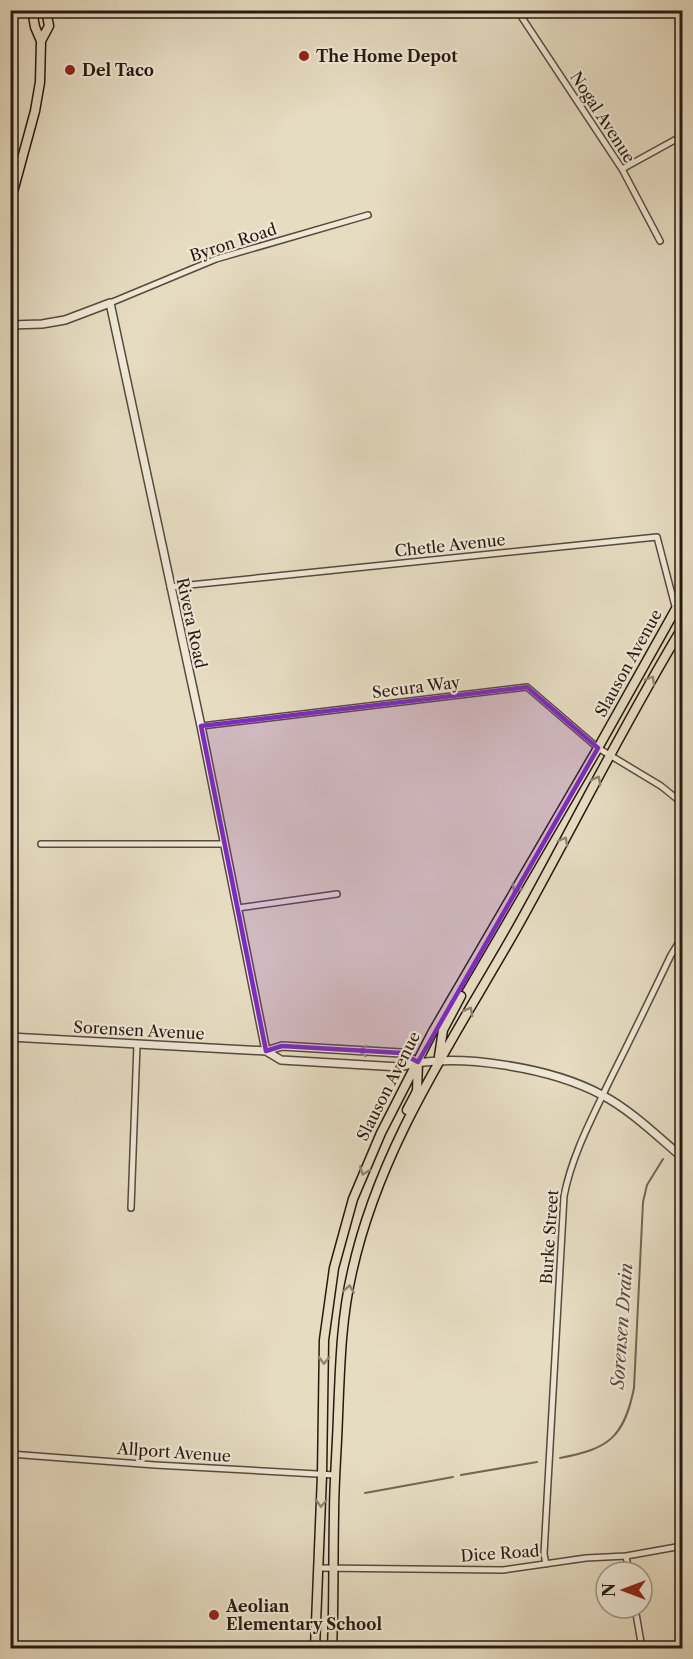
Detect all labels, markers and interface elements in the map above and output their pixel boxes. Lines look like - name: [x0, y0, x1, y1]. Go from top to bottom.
- place label: The Home Depot: [316, 46, 458, 66]
- marker: The Home Depot: [297, 49, 311, 63]
- place label: Del Taco: [82, 60, 154, 80]
- marker: Del Taco: [63, 63, 77, 77]
- street label: Nogal Avenue: [566, 68, 640, 166]
- street label: Byron Road: [187, 218, 279, 265]
- street label: Chetle Avenue: [394, 529, 506, 561]
- street label: Rivera Road: [173, 576, 211, 670]
- street label: Slauson Avenue: [590, 606, 666, 720]
- street label: Secura Way: [371, 672, 462, 702]
- one-way arrow: [644, 676, 656, 686]
- one-way arrow: [590, 776, 601, 787]
- one-way arrow: [557, 837, 568, 847]
- one-way arrow: [512, 883, 523, 893]
- one-way arrow: [462, 1007, 473, 1017]
- street label: Sorensen Avenue: [73, 1017, 205, 1043]
- street label: Slauson Avenue: [352, 1028, 424, 1144]
- one-way arrow: [358, 1044, 367, 1057]
- one-way arrow: [359, 1165, 372, 1175]
- street label: Burke Street: [536, 1189, 562, 1285]
- water label: Sorensen Drain: [607, 1262, 637, 1391]
- one-way arrow: [343, 1285, 355, 1294]
- one-way arrow: [318, 1356, 330, 1365]
- street label: Allport Avenue: [115, 1438, 232, 1466]
- one-way arrow: [314, 1499, 327, 1508]
- street label: Dice Road: [460, 1540, 540, 1566]
- north arrow: [594, 1560, 654, 1620]
- text: N: [599, 1583, 619, 1597]
- place label: Aeolian Elementary School: [225, 1596, 382, 1634]
- marker: Aeolian Elementary School: [207, 1608, 221, 1622]

